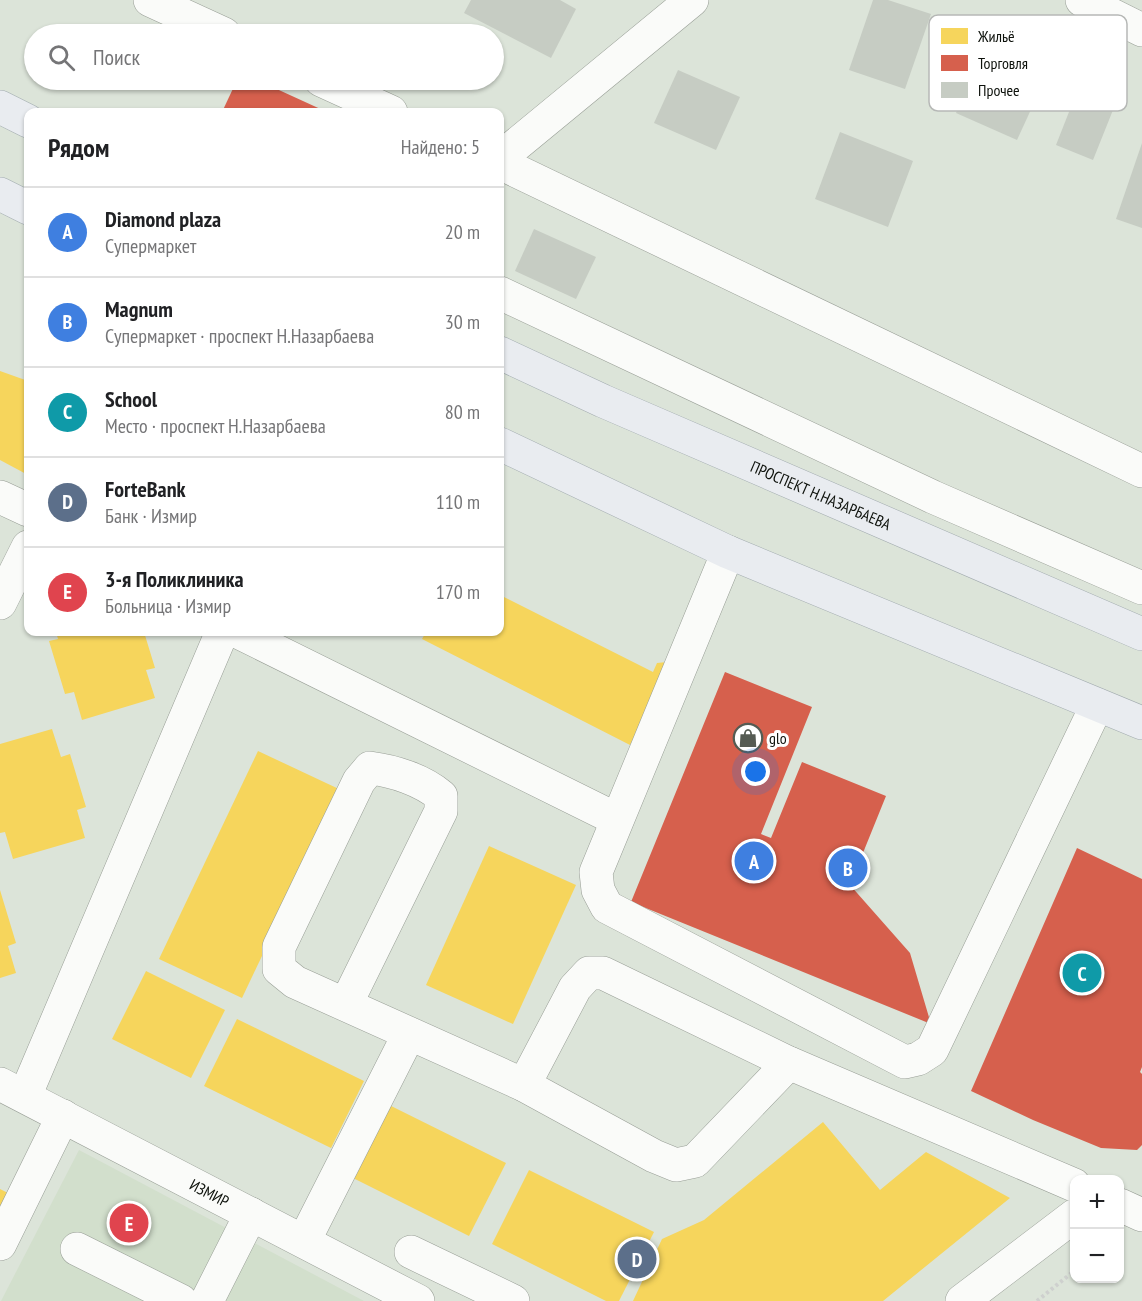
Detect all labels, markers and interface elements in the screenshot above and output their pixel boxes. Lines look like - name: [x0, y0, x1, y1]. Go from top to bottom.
- legend: [929, 15, 1127, 111]
- search box: [24, 24, 504, 90]
- text: Жильё: [977, 26, 1015, 46]
- icon: search: [45, 41, 78, 74]
- text: Поиск: [93, 43, 140, 71]
- text: Торговля: [978, 53, 1028, 73]
- text: Прочее: [978, 80, 1020, 100]
- text: Рядом: [48, 131, 109, 164]
- text: Найдено: 5: [401, 134, 480, 160]
- text: Diamond plaza: [105, 205, 221, 233]
- text: A: [62, 219, 73, 245]
- text: 20 m: [445, 219, 480, 245]
- text: Супермаркет: [105, 233, 196, 259]
- text: Magnum: [105, 295, 173, 323]
- text: B: [63, 309, 72, 335]
- text: 30 m: [445, 309, 480, 335]
- text: Супермаркет · проспект Н.Назарбаева: [105, 323, 374, 349]
- text: School: [105, 385, 157, 413]
- text: C: [63, 399, 72, 425]
- text: 80 m: [445, 399, 480, 425]
- text: Место · проспект Н.Назарбаева: [105, 413, 326, 439]
- street label: ПРОСПЕКТ Н.НАЗАРБАЕВА: [748, 456, 894, 534]
- text: ForteBank: [105, 475, 186, 503]
- text: D: [62, 489, 73, 515]
- text: 110 m: [436, 489, 480, 515]
- text: Банк · Измир: [105, 503, 197, 529]
- text: 3-я Поликлиника: [105, 565, 244, 593]
- text: E: [63, 579, 72, 605]
- text: 170 m: [436, 579, 480, 605]
- text: Больница · Измир: [105, 593, 231, 619]
- shop icon: glo: [732, 722, 764, 754]
- place label: glo: [769, 728, 787, 748]
- your location: [741, 757, 770, 786]
- pin: A: [734, 838, 774, 884]
- pin: B: [828, 846, 868, 890]
- pin: C: [1062, 950, 1102, 996]
- street label: ИЗМИР: [186, 1174, 233, 1211]
- map controls: [1070, 1175, 1124, 1283]
- button: +: [1070, 1175, 1124, 1229]
- pin: E: [110, 1200, 148, 1246]
- button: −: [1070, 1229, 1124, 1283]
- pin: D: [618, 1236, 656, 1282]

